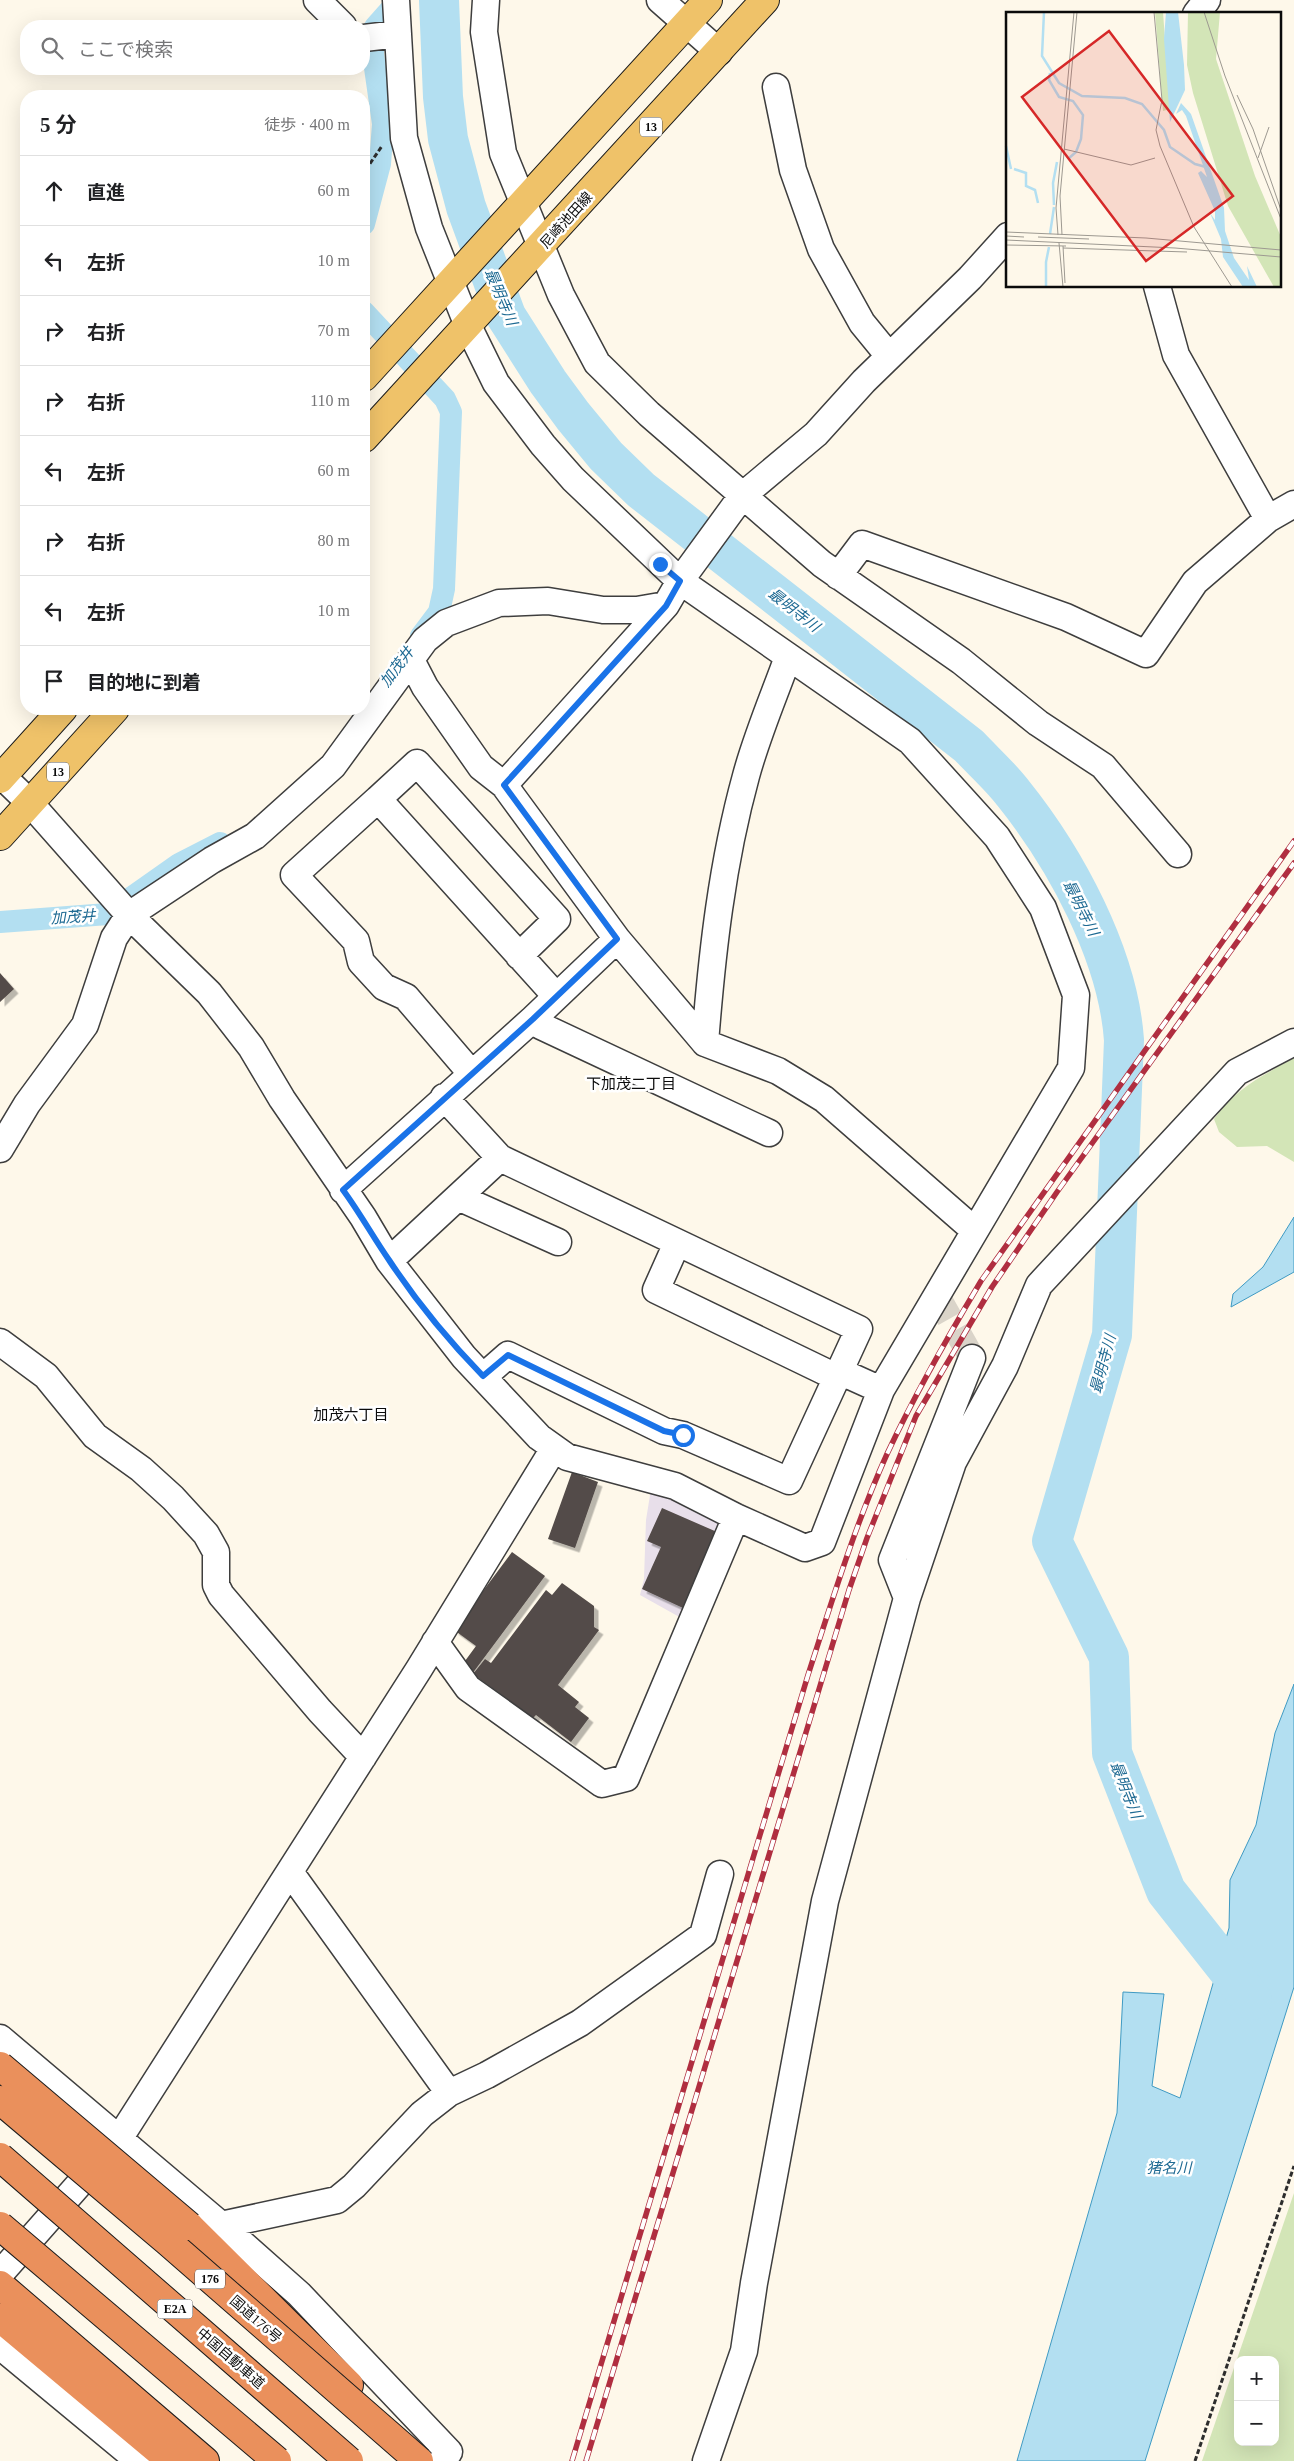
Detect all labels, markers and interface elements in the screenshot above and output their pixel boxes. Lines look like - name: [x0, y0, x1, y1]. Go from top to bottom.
- inset map: [1006, 12, 1282, 288]
- search box: [20, 20, 370, 75]
- icon: search: [38, 34, 66, 62]
- text: ここで検索: [78, 39, 173, 60]
- text: 5 分: [40, 113, 77, 137]
- text: 徒歩 · 400 m: [264, 116, 350, 133]
- road number: 13: [640, 118, 662, 136]
- icon: ahead: [40, 177, 68, 205]
- text: 直進: [87, 182, 125, 203]
- text: 60 m: [318, 182, 350, 199]
- street label: 尼崎池田線: [537, 189, 595, 251]
- icon: left: [40, 247, 68, 275]
- text: 左折: [87, 252, 125, 273]
- text: 10 m: [318, 252, 350, 269]
- water label: 最明寺川: [482, 266, 521, 330]
- icon: right: [40, 317, 68, 345]
- text: 右折: [87, 322, 125, 343]
- text: 70 m: [318, 322, 350, 339]
- icon: right: [40, 387, 68, 415]
- text: 右折: [87, 392, 125, 413]
- text: 110 m: [310, 392, 350, 409]
- icon: left: [40, 457, 68, 485]
- text: 左折: [87, 462, 125, 483]
- text: 60 m: [318, 462, 350, 479]
- icon: right: [40, 527, 68, 555]
- text: 右折: [87, 532, 125, 553]
- text: 80 m: [318, 532, 350, 549]
- route end: [649, 553, 672, 576]
- water label: 最明寺川: [765, 585, 824, 636]
- icon: left: [40, 597, 68, 625]
- text: 左折: [87, 602, 125, 623]
- text: 10 m: [318, 602, 350, 619]
- water label: 加茂井: [377, 643, 418, 690]
- icon: arrive: [40, 667, 68, 695]
- text: 目的地に到着: [87, 672, 201, 693]
- road number: 13: [47, 762, 69, 782]
- water label: 最明寺川: [1060, 878, 1103, 940]
- water label: 加茂井: [50, 907, 98, 927]
- district label: 下加茂二丁目: [586, 1076, 676, 1092]
- water label: 最明寺川: [1088, 1331, 1119, 1395]
- district label: 加茂六丁目: [313, 1407, 389, 1423]
- route start: [672, 1424, 695, 1447]
- water label: 最明寺川: [1107, 1759, 1145, 1823]
- water label: 猪名川: [1146, 2160, 1193, 2176]
- road number: 176: [195, 2270, 225, 2288]
- street label: 国道176号: [227, 2293, 284, 2346]
- road number: E2A: [158, 2300, 192, 2318]
- street label: 中国自動車道: [194, 2325, 267, 2392]
- map controls: [1234, 2356, 1279, 2446]
- button: +: [1234, 2356, 1279, 2401]
- button: −: [1234, 2401, 1279, 2446]

